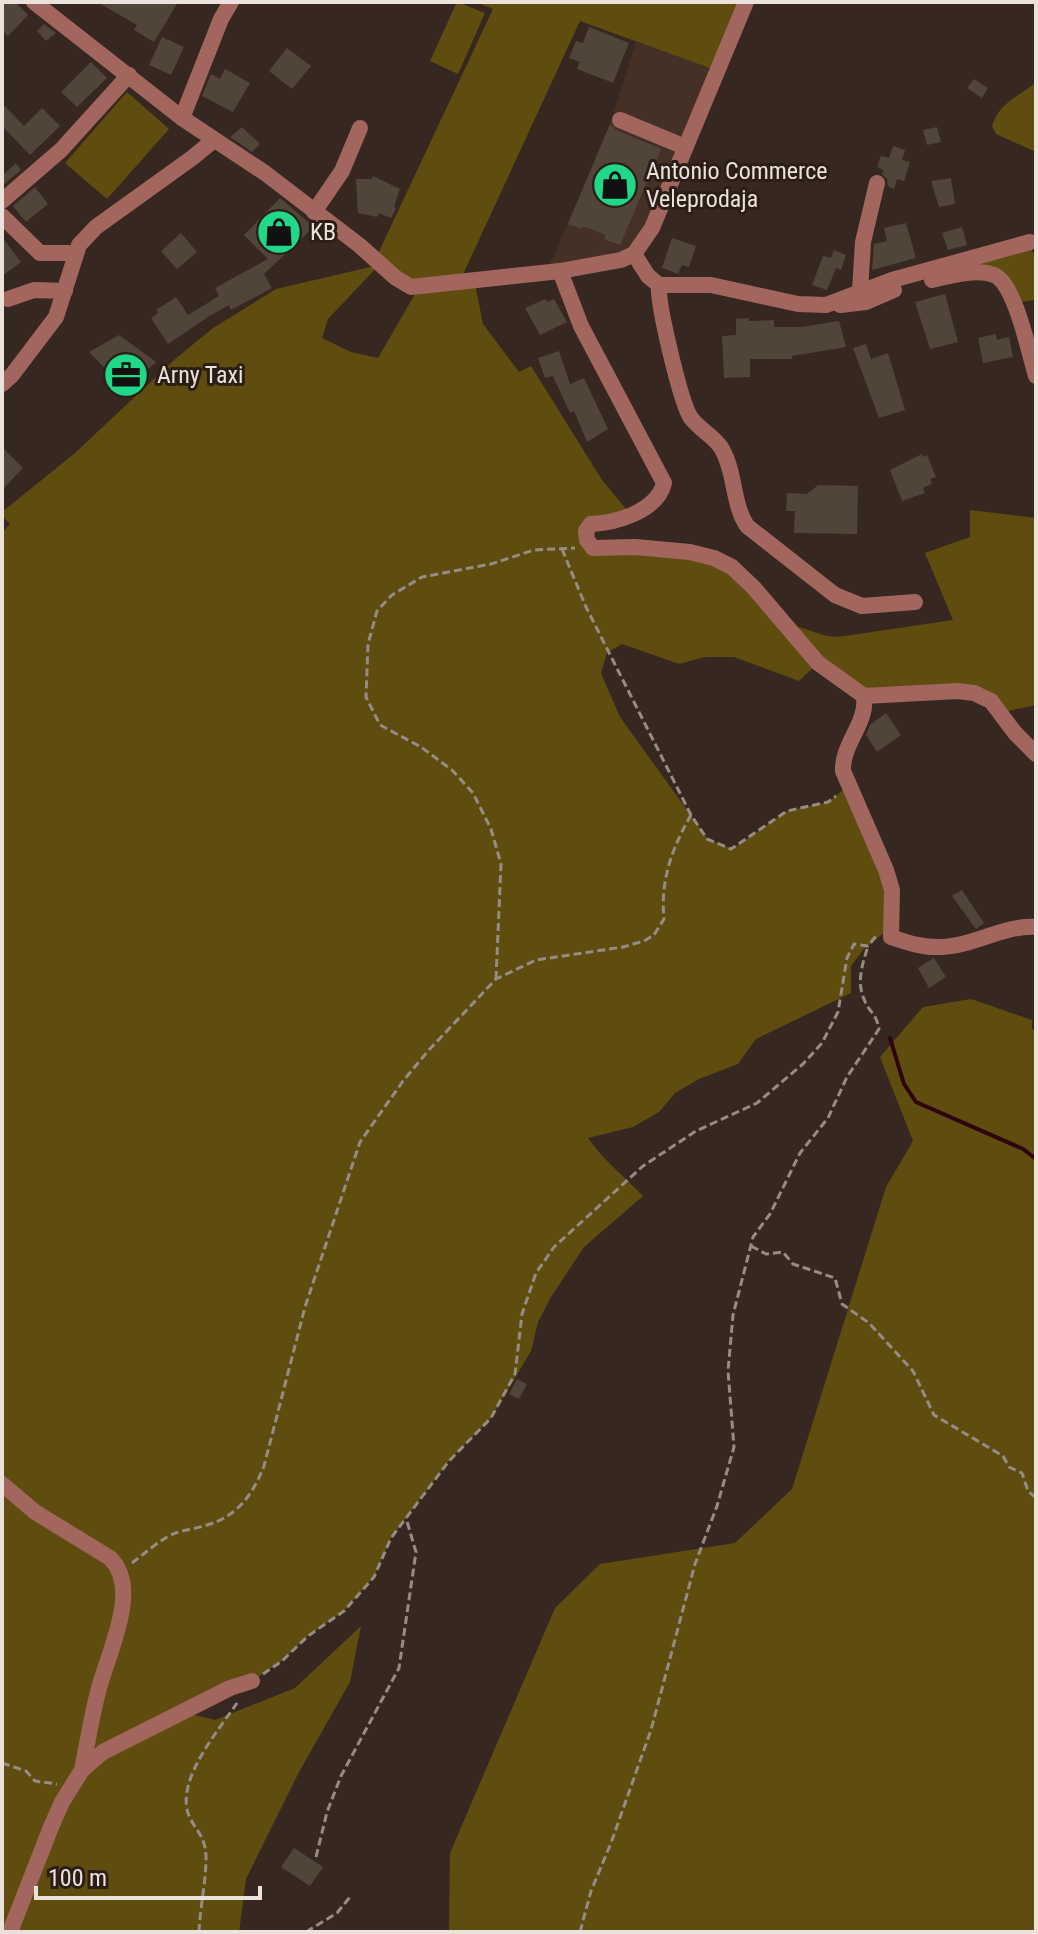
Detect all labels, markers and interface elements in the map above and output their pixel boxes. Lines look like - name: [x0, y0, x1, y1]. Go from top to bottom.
- place label: Antonio Commerce Veleprodaja: [646, 157, 828, 213]
- shop icon: Antonio Commerce Veleprodaja: [591, 161, 639, 209]
- shop icon: KB: [255, 208, 303, 256]
- place label: KB: [310, 218, 336, 246]
- office icon: Arny Taxi: [102, 351, 150, 399]
- place label: Arny Taxi: [157, 361, 244, 389]
- scale bar: [36, 1850, 260, 1900]
- text: 100 m: [48, 1864, 107, 1892]

